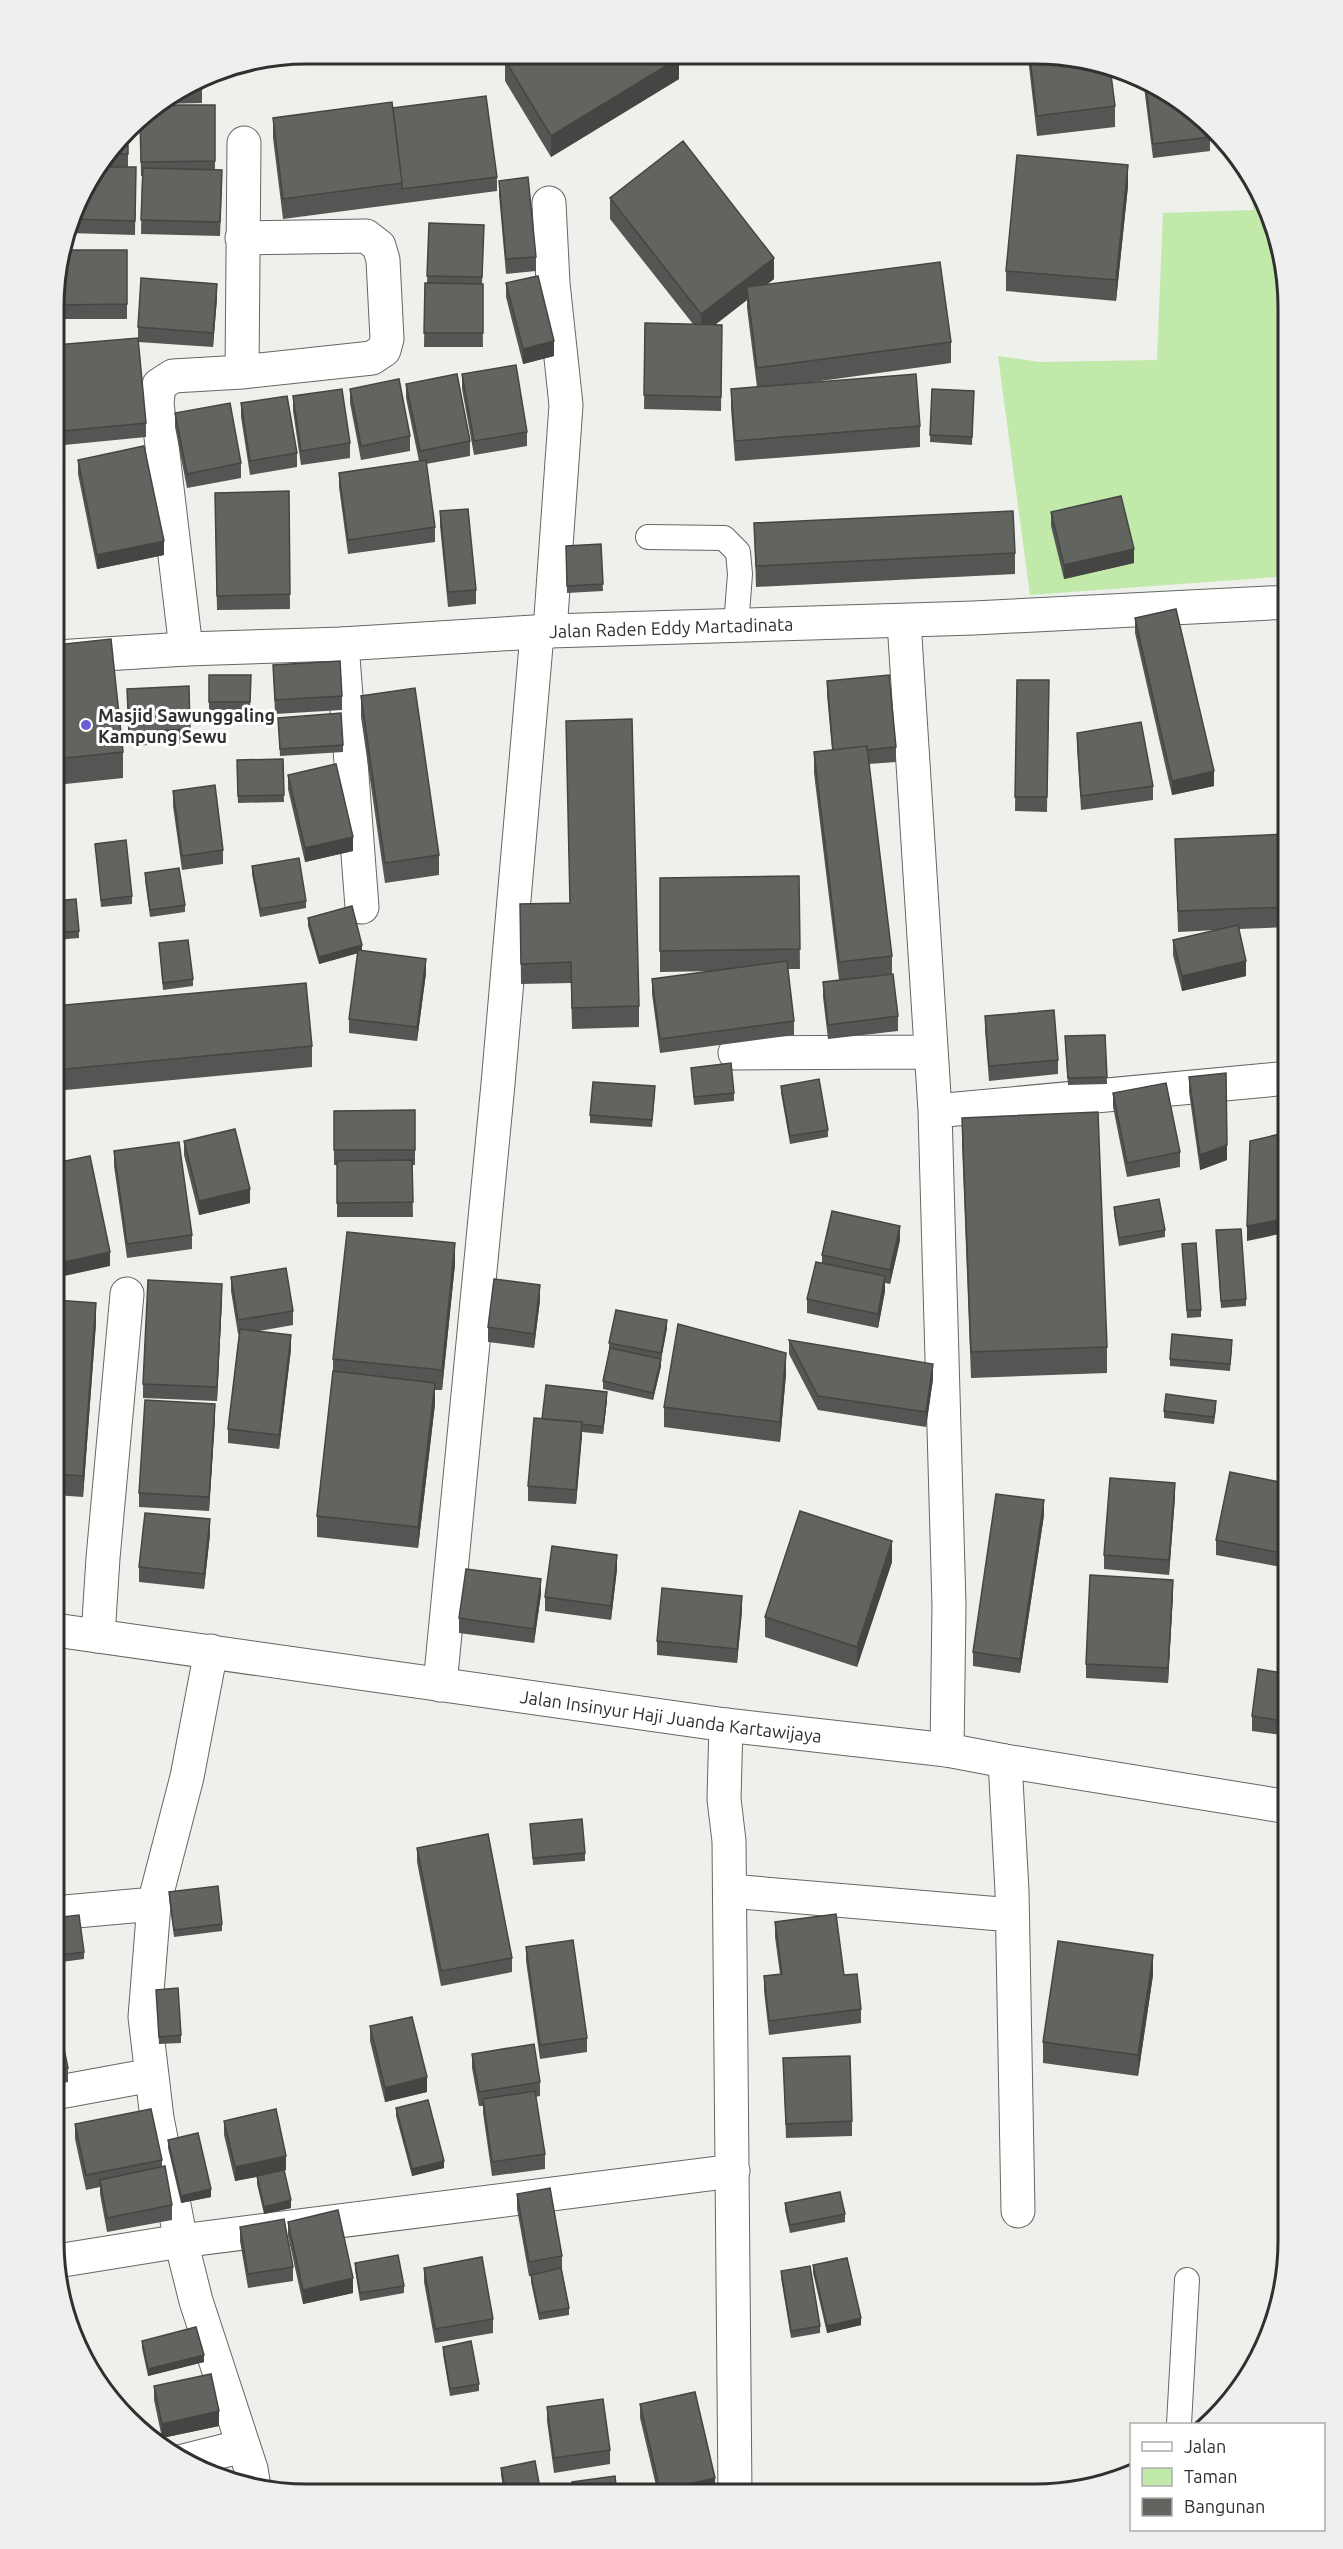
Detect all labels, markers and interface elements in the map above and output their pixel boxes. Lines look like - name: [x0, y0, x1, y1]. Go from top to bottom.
- street label: Jalan Raden Eddy Martadinata: [549, 614, 794, 641]
- place label: Masjid Sawunggaling Kampung Sewu: [98, 705, 275, 746]
- marker: Masjid Sawunggaling Kampung Sewu: [79, 718, 93, 732]
- street label: Jalan Insinyur Haji Juanda Kartawijaya: [519, 1686, 823, 1746]
- legend: [1130, 2423, 1325, 2531]
- text: Jalan: [1184, 2436, 1226, 2456]
- text: Taman: [1184, 2466, 1238, 2486]
- text: Bangunan: [1184, 2496, 1265, 2516]

